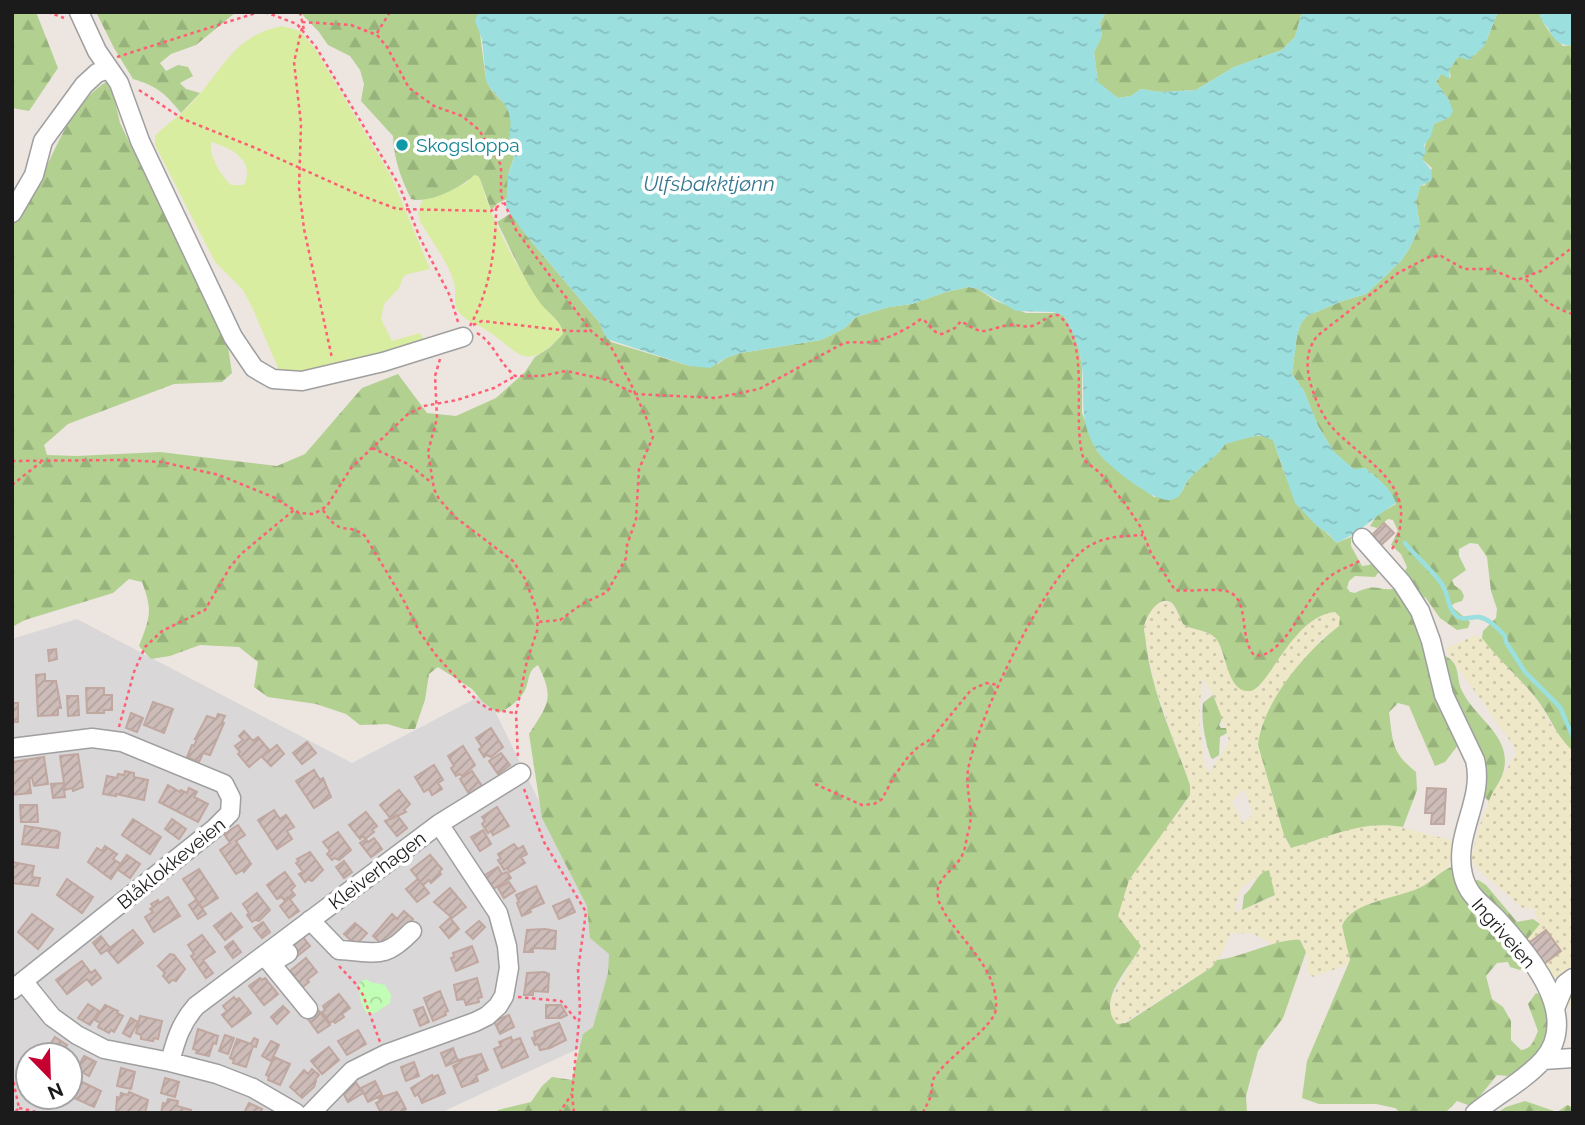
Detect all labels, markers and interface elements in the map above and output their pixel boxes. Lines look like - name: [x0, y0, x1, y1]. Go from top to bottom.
- place label: Skogsloppa: [416, 134, 520, 156]
- marker: Skogsloppa: [394, 137, 410, 153]
- water label: Ulfsbakktjønn: [643, 171, 775, 196]
- street label: Blåklokkeveien: [113, 813, 229, 913]
- street label: Kleiverhagen: [324, 826, 430, 914]
- street label: Ingriveien: [1468, 893, 1540, 973]
- north arrow: [14, 1041, 84, 1111]
- text: N: [45, 1079, 67, 1105]

